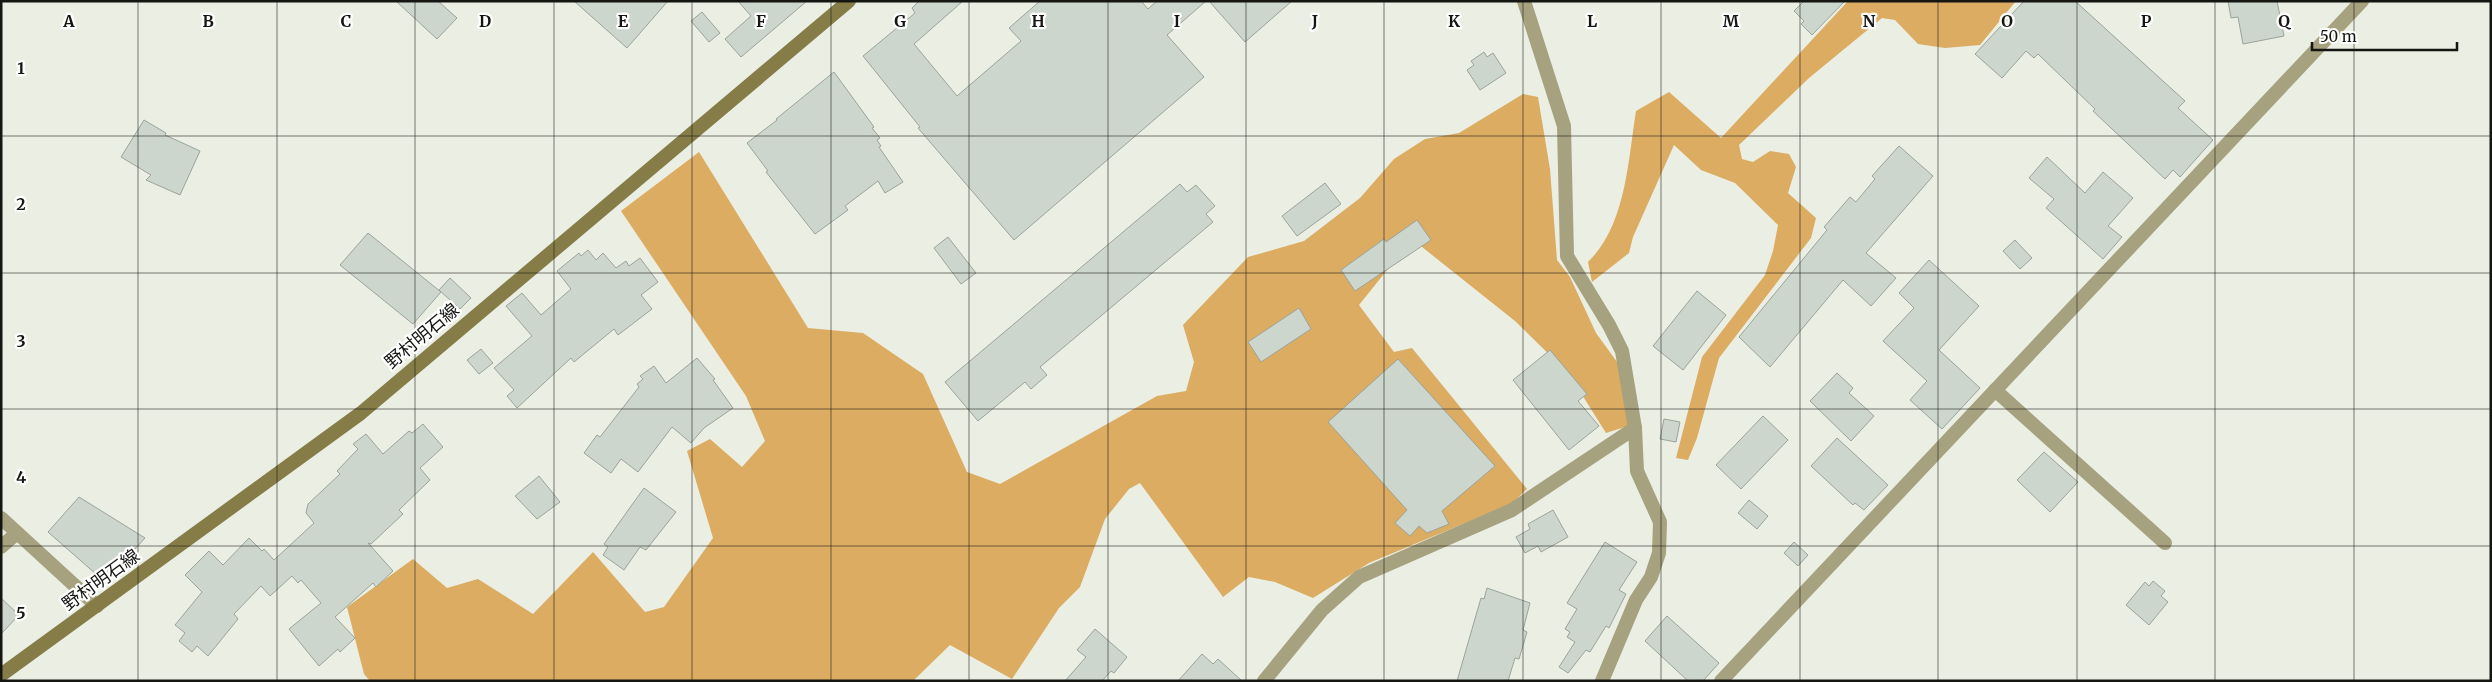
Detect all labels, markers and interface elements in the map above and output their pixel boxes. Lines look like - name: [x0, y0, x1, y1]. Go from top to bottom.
- text: A: [62, 11, 75, 31]
- text: B: [202, 11, 214, 31]
- text: C: [341, 11, 351, 31]
- text: D: [479, 11, 491, 31]
- text: E: [618, 11, 629, 31]
- text: F: [756, 11, 766, 31]
- text: G: [894, 11, 906, 31]
- text: H: [1031, 11, 1045, 31]
- text: I: [1174, 11, 1180, 31]
- text: J: [1311, 11, 1318, 31]
- text: K: [1448, 11, 1460, 31]
- text: L: [1587, 11, 1597, 31]
- text: M: [1723, 11, 1740, 31]
- text: N: [1863, 11, 1876, 31]
- text: O: [2001, 11, 2013, 31]
- text: P: [2141, 11, 2152, 31]
- text: Q: [2278, 11, 2291, 31]
- scale bar: [2312, 20, 2457, 52]
- text: 50 m: [2320, 27, 2357, 46]
- text: 1: [17, 58, 25, 78]
- text: 2: [16, 194, 26, 214]
- street label: 野村明石線: [380, 298, 464, 373]
- text: 3: [16, 331, 26, 351]
- text: 4: [16, 467, 26, 487]
- street label: 野村明石線: [58, 544, 144, 615]
- text: 5: [16, 603, 26, 623]

